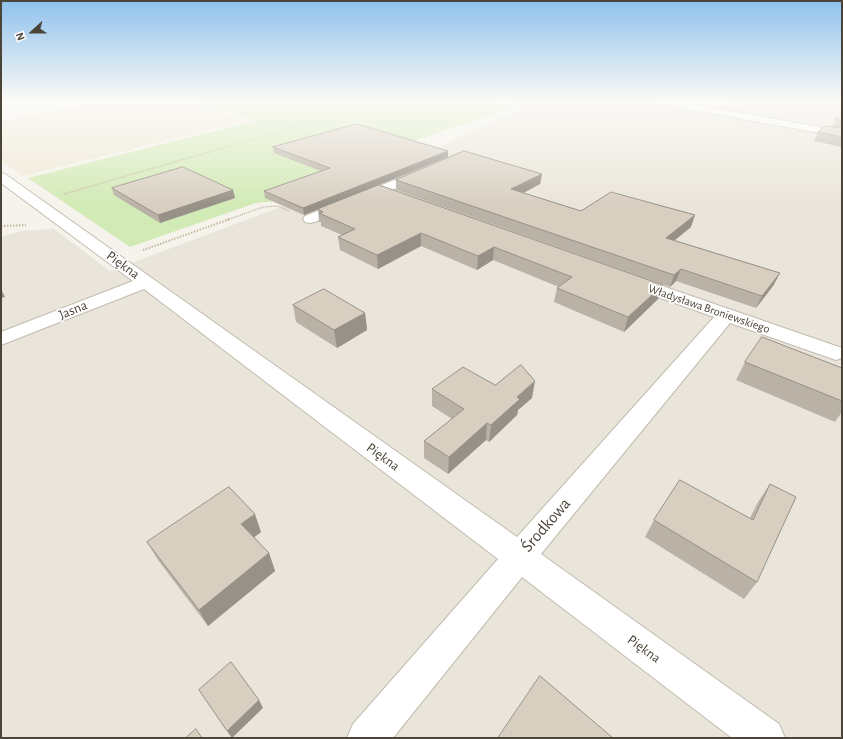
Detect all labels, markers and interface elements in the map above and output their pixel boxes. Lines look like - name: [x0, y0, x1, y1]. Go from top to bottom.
- north arrow: [12, 12, 52, 52]
- text: N: [14, 31, 27, 42]
- street label: Piękna: [103, 247, 143, 283]
- street label: Władysława Broniewskiego: [646, 281, 772, 337]
- street label: Jasna: [56, 297, 90, 323]
- street label: Piękna: [363, 439, 403, 475]
- street label: Środkowa: [517, 494, 575, 556]
- street label: Piękna: [624, 631, 664, 667]

